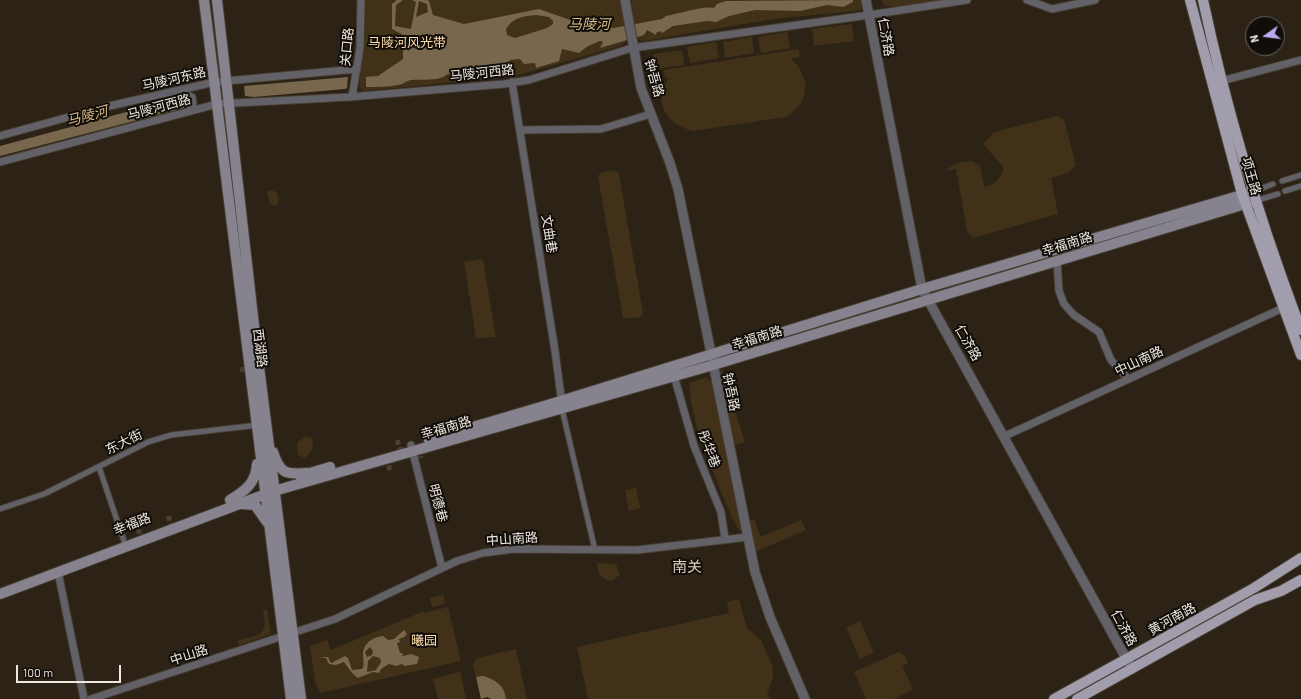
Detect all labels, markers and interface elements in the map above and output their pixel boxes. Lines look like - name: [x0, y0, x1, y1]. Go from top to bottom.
- water label: 马陵河: [568, 16, 610, 32]
- street label: 仁济路: [875, 16, 897, 58]
- north arrow: [1245, 16, 1285, 56]
- street label: 关口路: [338, 27, 356, 67]
- text: N: [1247, 34, 1261, 44]
- park label: 马陵河风光带: [368, 35, 446, 51]
- street label: 钟吾路: [641, 57, 667, 99]
- street label: 马陵河西路: [449, 62, 515, 84]
- street label: 马陵河东路: [141, 64, 207, 94]
- street label: 马陵河西路: [126, 91, 192, 123]
- water label: 马陵河: [65, 102, 109, 130]
- street label: 项王路: [1238, 155, 1264, 197]
- street label: 文曲巷: [538, 214, 560, 254]
- street label: 幸福南路: [1040, 229, 1094, 259]
- street label: 仁济路: [951, 322, 985, 364]
- street label: 幸福南路: [730, 323, 784, 353]
- street label: 西湖路: [250, 328, 270, 368]
- street label: 中山南路: [1112, 343, 1166, 379]
- street label: 钟吾路: [719, 371, 743, 413]
- street label: 幸福南路: [419, 413, 473, 443]
- street label: 东大街: [103, 426, 145, 458]
- street label: 彤华巷: [695, 428, 723, 470]
- street label: 明德巷: [425, 482, 451, 524]
- street label: 幸福路: [111, 510, 153, 538]
- street label: 中山南路: [486, 529, 538, 549]
- district label: 南关: [672, 558, 702, 576]
- street label: 黄河南路: [1145, 600, 1199, 638]
- street label: 仁济路: [1108, 607, 1140, 649]
- park label: 曦园: [411, 633, 437, 649]
- street label: 中山路: [168, 642, 210, 668]
- scale bar: [18, 657, 123, 683]
- text: 100 m: [23, 665, 53, 679]

